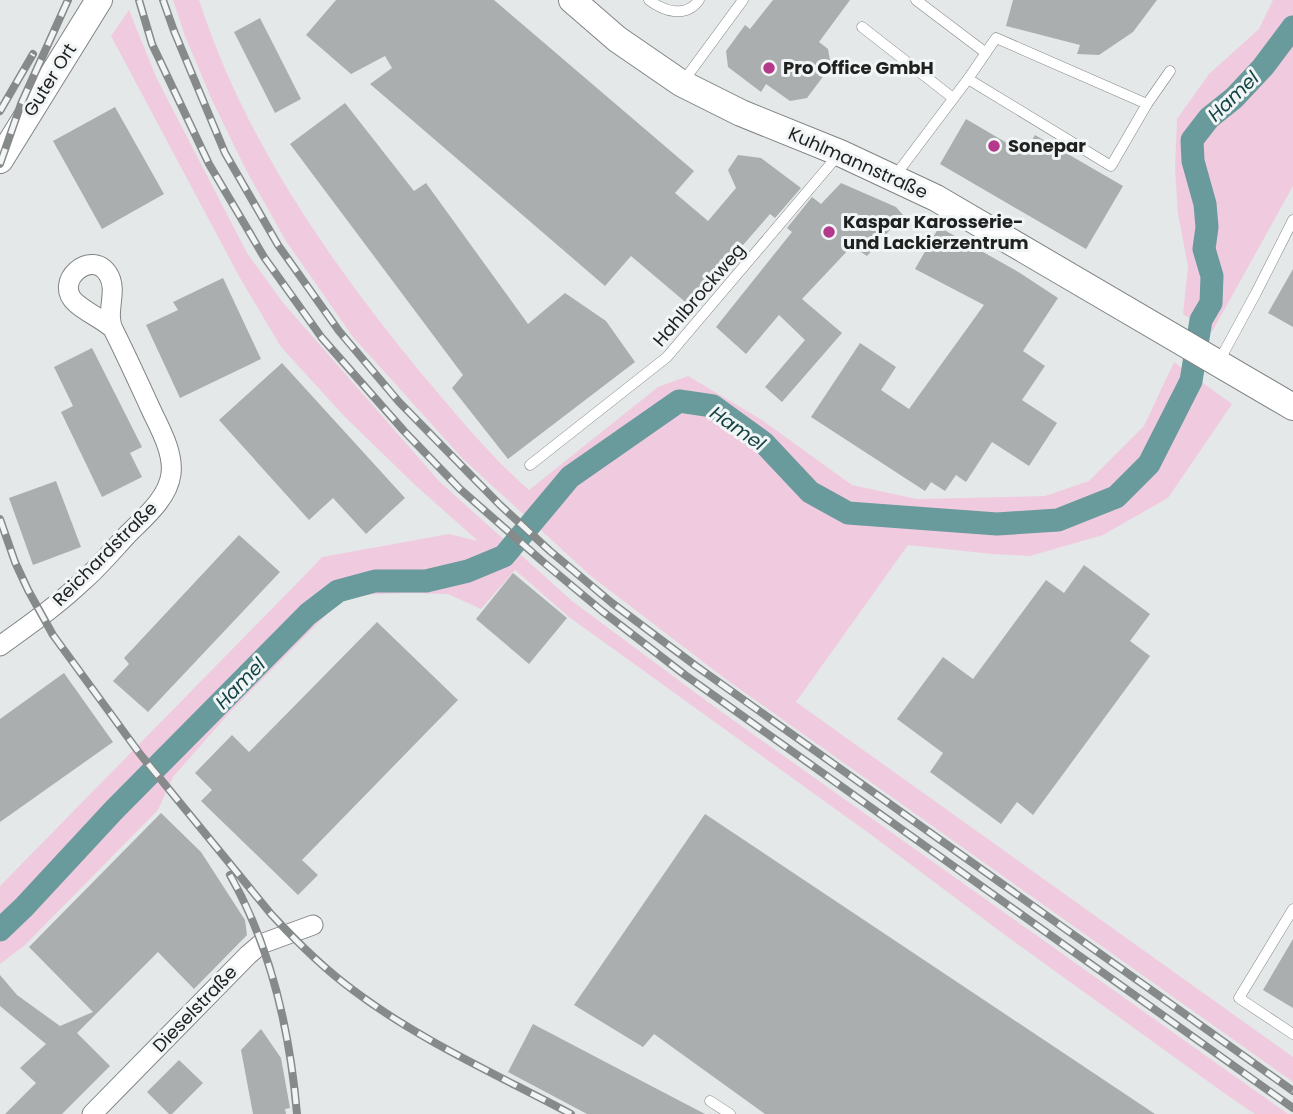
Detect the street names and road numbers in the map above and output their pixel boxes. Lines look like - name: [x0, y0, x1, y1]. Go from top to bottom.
- street label: Guter Ort: [17, 38, 82, 121]
- street label: Kuhlmannstraße: [784, 121, 932, 205]
- street label: Hahlbrockweg: [647, 238, 750, 352]
- street label: Reichardstraße: [47, 496, 162, 611]
- street label: Dieselstraße: [147, 960, 242, 1057]

